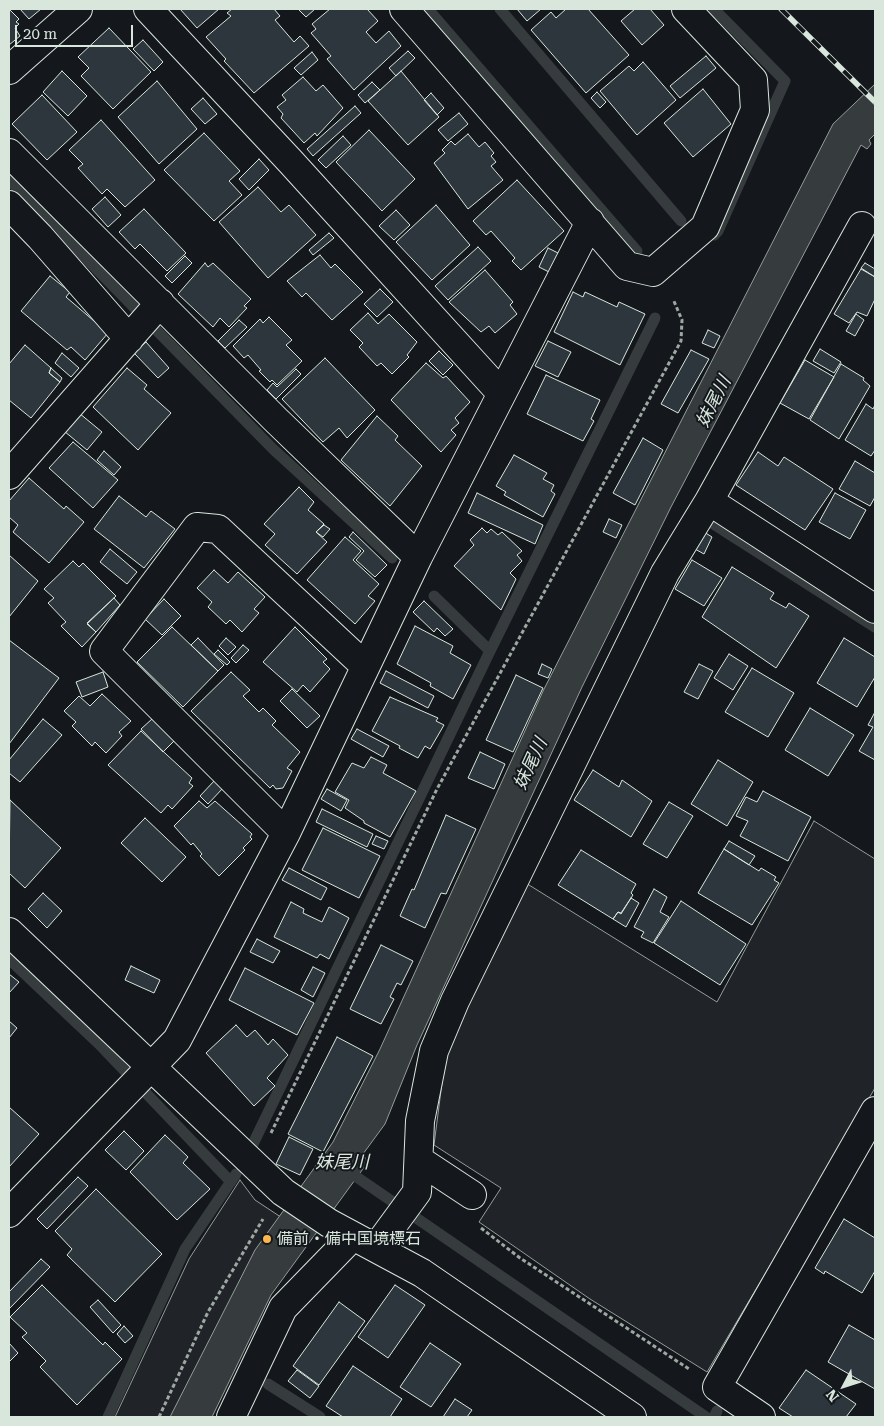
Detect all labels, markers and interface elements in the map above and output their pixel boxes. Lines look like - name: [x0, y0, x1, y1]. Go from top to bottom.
- scale bar: [18, 15, 135, 47]
- text: 20 m: [23, 25, 57, 43]
- water label: 妹尾川: [692, 373, 736, 431]
- water label: 妹尾川: [510, 735, 552, 793]
- water label: 妹尾川: [315, 1152, 369, 1174]
- place label: 備前・備中国境標石: [277, 1229, 421, 1249]
- marker: 備前・備中国境標石: [261, 1233, 273, 1245]
- north arrow: [819, 1361, 869, 1411]
- text: N: [823, 1386, 842, 1405]

